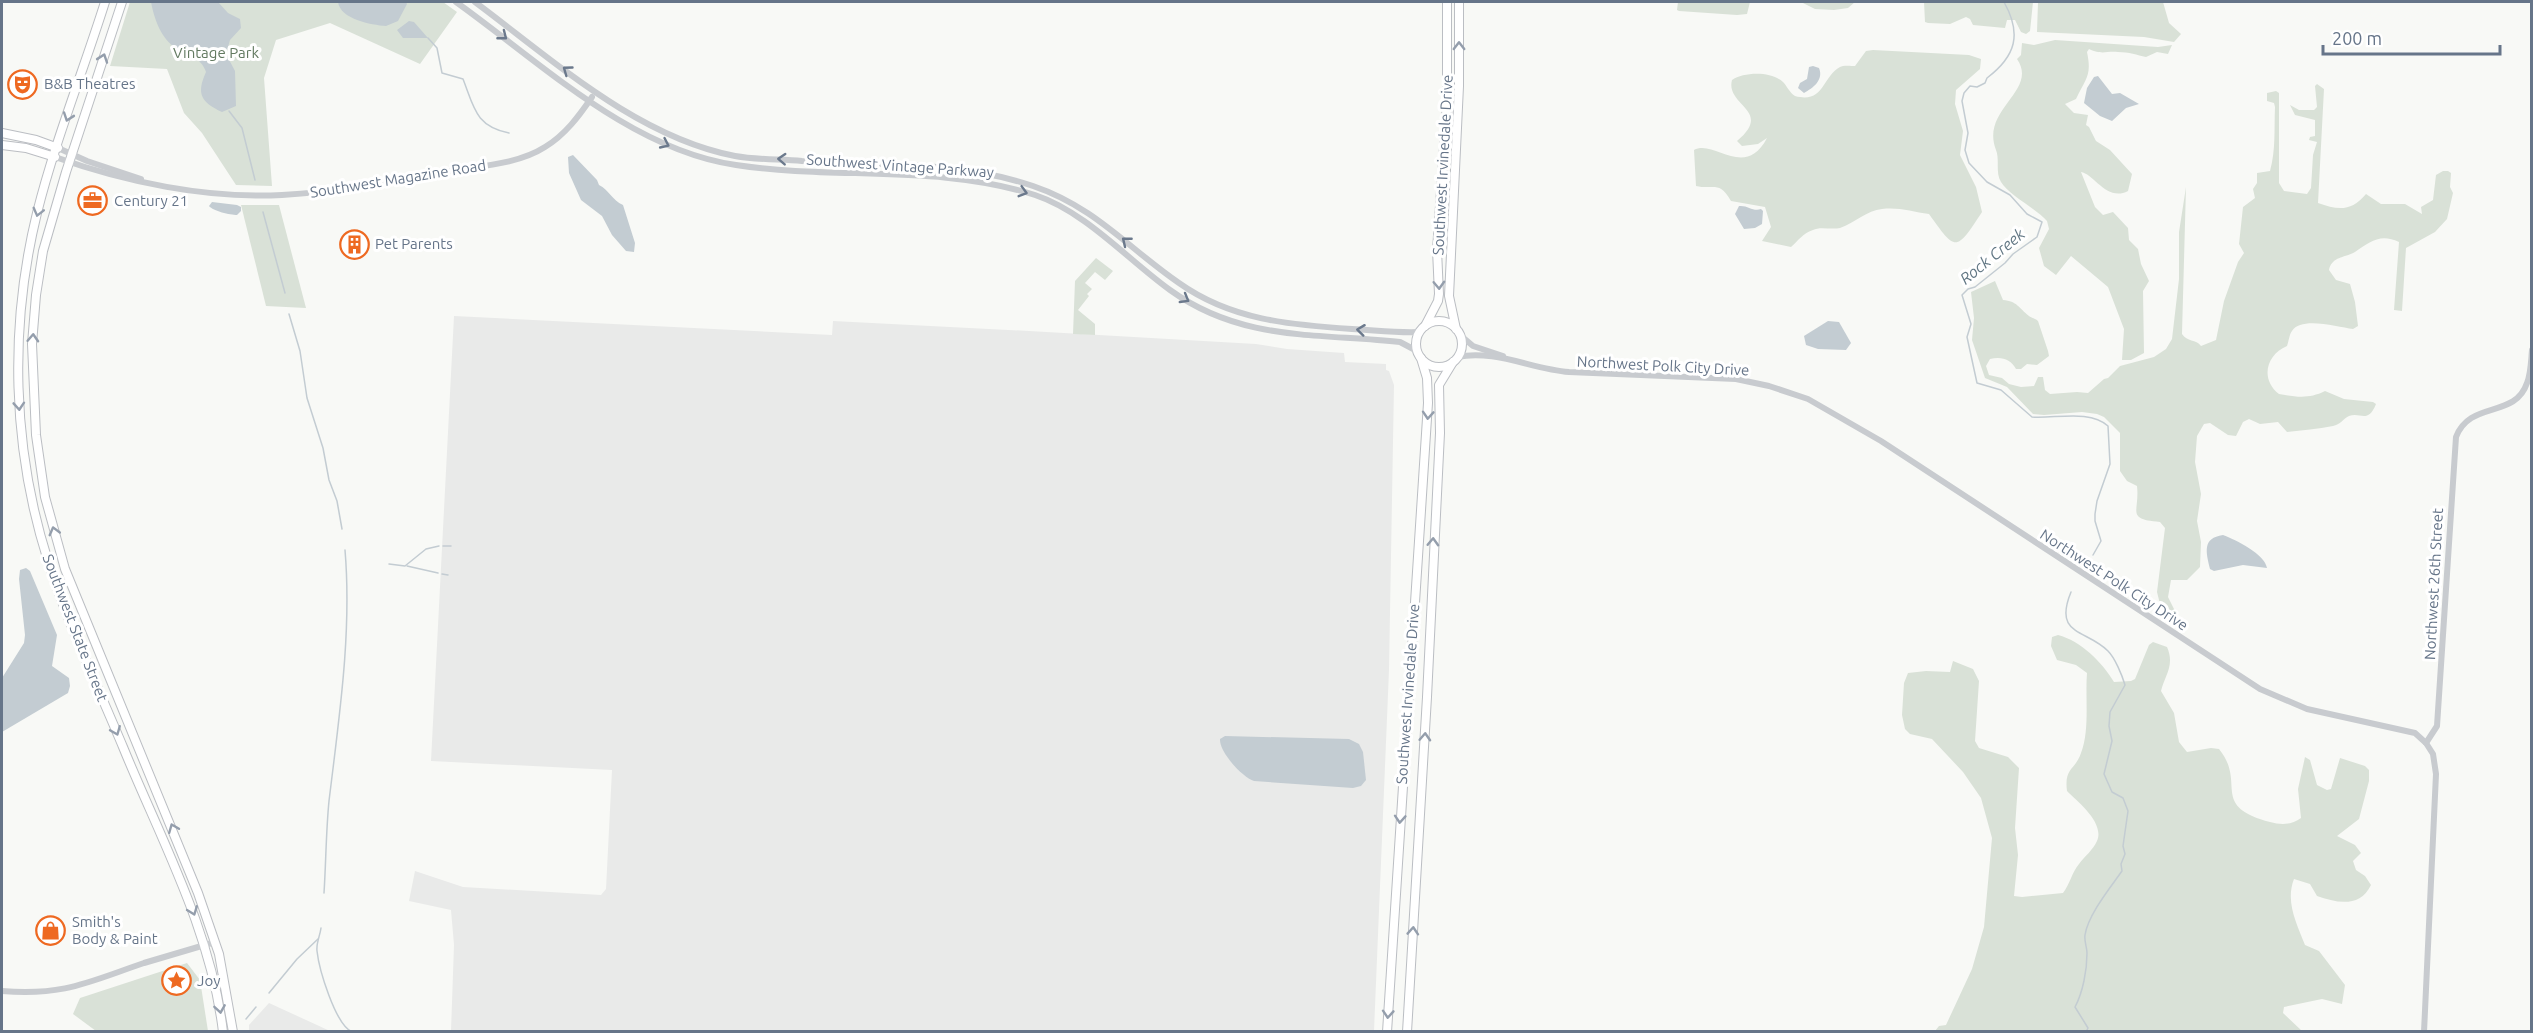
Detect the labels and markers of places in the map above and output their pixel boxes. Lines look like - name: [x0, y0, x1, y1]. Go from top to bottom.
- theatre icon: B&B Theatres: [7, 68, 39, 100]
- place label: B&B Theatres: [44, 75, 136, 92]
- office icon: Century 21: [77, 185, 109, 217]
- place label: Century 21: [114, 192, 188, 209]
- building icon: Pet Parents: [338, 228, 370, 260]
- place label: Pet Parents: [375, 235, 453, 252]
- place label: Smith's Body & Paint: [72, 913, 158, 947]
- shop icon: Smith's Body & Paint: [35, 915, 67, 947]
- place icon: Joy: [160, 965, 192, 997]
- place label: Joy: [197, 972, 220, 989]

